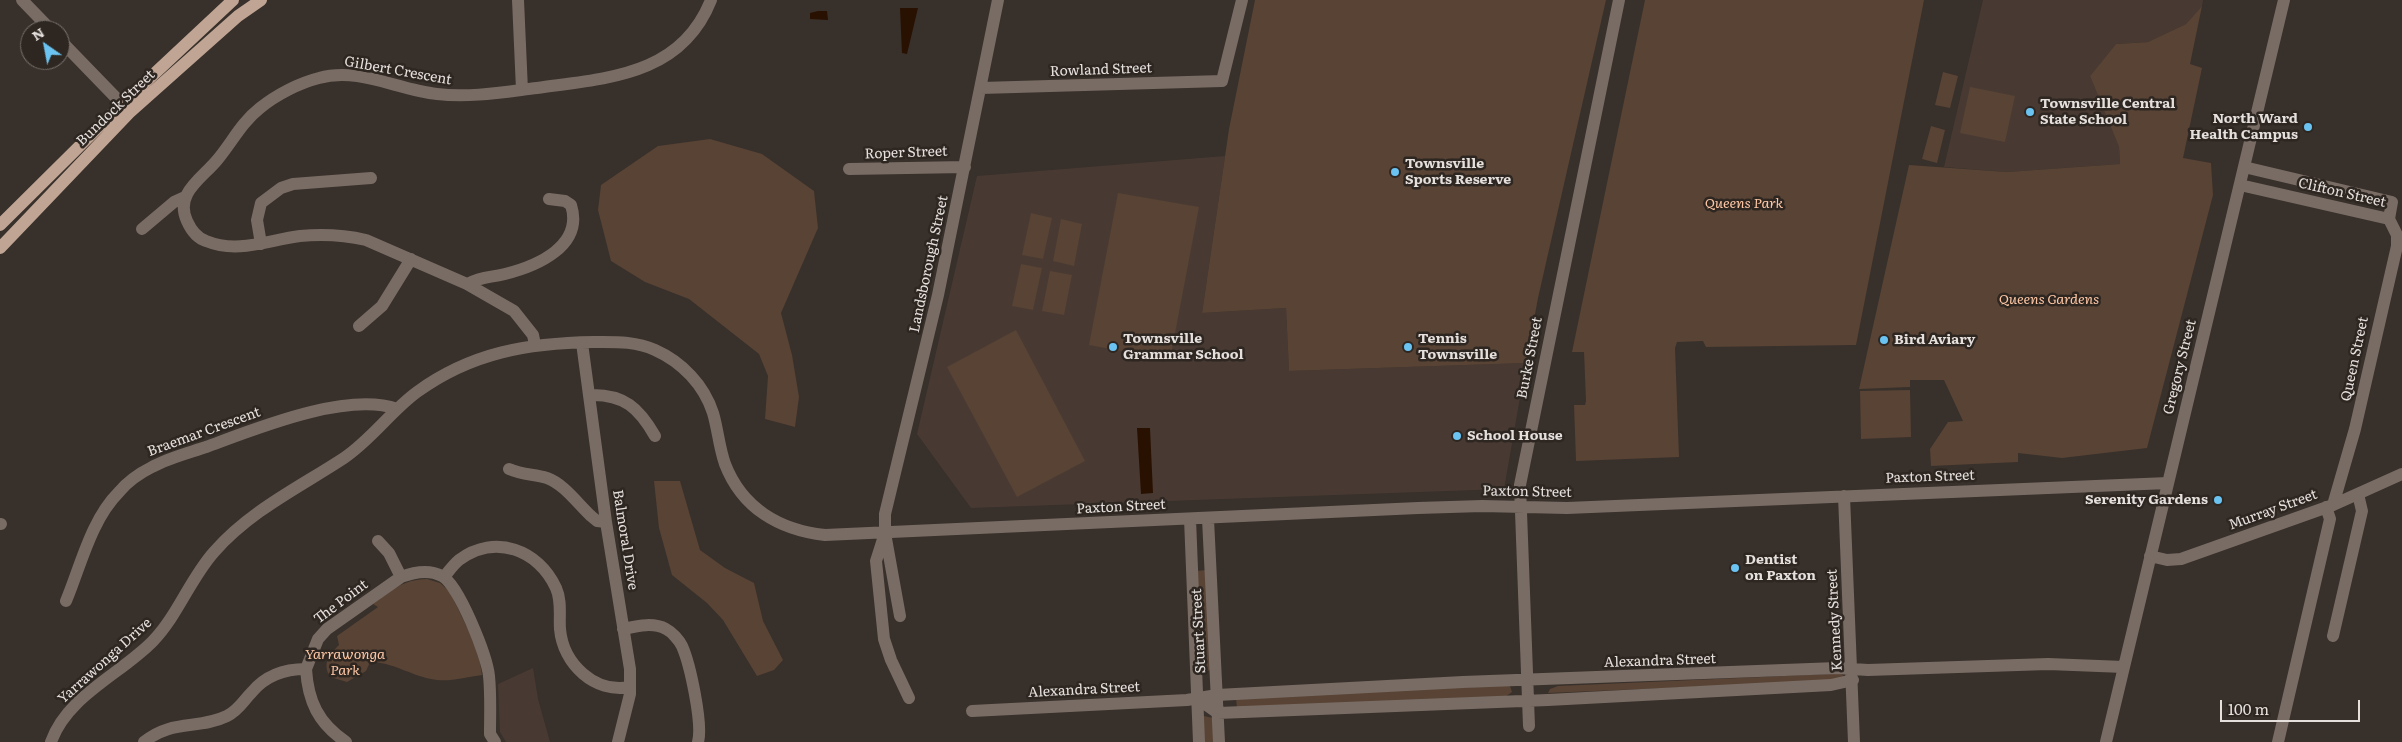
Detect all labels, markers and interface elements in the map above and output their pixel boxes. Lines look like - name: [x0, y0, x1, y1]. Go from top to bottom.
- north arrow: [20, 20, 70, 70]
- text: N: [27, 22, 48, 45]
- street label: Gilbert Crescent: [343, 53, 453, 89]
- street label: Rowland Street: [1050, 60, 1152, 80]
- street label: Bundock Street: [73, 66, 159, 150]
- place label: Townsville Central State School: [2040, 96, 2175, 128]
- marker: Townsville Central State School: [2024, 106, 2036, 118]
- place label: North Ward Health Campus: [2190, 111, 2298, 144]
- marker: North Ward Health Campus: [2302, 121, 2314, 133]
- street label: Roper Street: [864, 143, 948, 163]
- place label: Townsville Sports Reserve: [1405, 156, 1511, 188]
- marker: Townsville Sports Reserve: [1389, 166, 1401, 178]
- street label: Clifton Street: [2296, 175, 2388, 211]
- street label: Landsborough Street: [906, 194, 952, 334]
- park label: Queens Park: [1705, 196, 1783, 212]
- park label: Queens Gardens: [1999, 292, 2099, 308]
- street label: Queen Street: [2338, 315, 2372, 403]
- street label: Burke Street: [1514, 316, 1546, 400]
- street label: Gregory Street: [2160, 318, 2200, 416]
- place label: Townsville Grammar School: [1123, 331, 1243, 364]
- place label: Tennis Townsville: [1418, 331, 1497, 364]
- place label: Bird Aviary: [1894, 332, 1975, 348]
- marker: Bird Aviary: [1878, 334, 1890, 346]
- marker: Townsville Grammar School: [1107, 341, 1119, 353]
- marker: Tennis Townsville: [1402, 341, 1414, 353]
- street label: Braemar Crescent: [145, 404, 263, 460]
- place label: School House: [1467, 428, 1563, 444]
- marker: School House: [1451, 430, 1463, 442]
- street label: Paxton Street: [1885, 467, 1975, 487]
- street label: Paxton Street: [1482, 483, 1572, 501]
- street label: Murray Street: [2226, 486, 2320, 534]
- street label: Balmoral Drive: [609, 489, 641, 591]
- place label: Serenity Gardens: [2085, 492, 2208, 508]
- marker: Serenity Gardens: [2212, 494, 2224, 506]
- street label: Paxton Street: [1076, 496, 1166, 518]
- place label: Dentist on Paxton: [1745, 552, 1816, 584]
- marker: Dentist on Paxton: [1729, 562, 1741, 574]
- street label: Kennedy Street: [1824, 569, 1846, 671]
- street label: The Point: [311, 576, 371, 628]
- street label: Stuart Street: [1188, 588, 1210, 674]
- street label: Yarrawonga Drive: [55, 615, 155, 707]
- park label: Yarrawonga Park: [305, 647, 385, 680]
- street label: Alexandra Street: [1604, 651, 1716, 671]
- street label: Alexandra Street: [1028, 679, 1140, 701]
- scale bar: [2222, 690, 2362, 722]
- text: 100 m: [2228, 697, 2269, 720]

